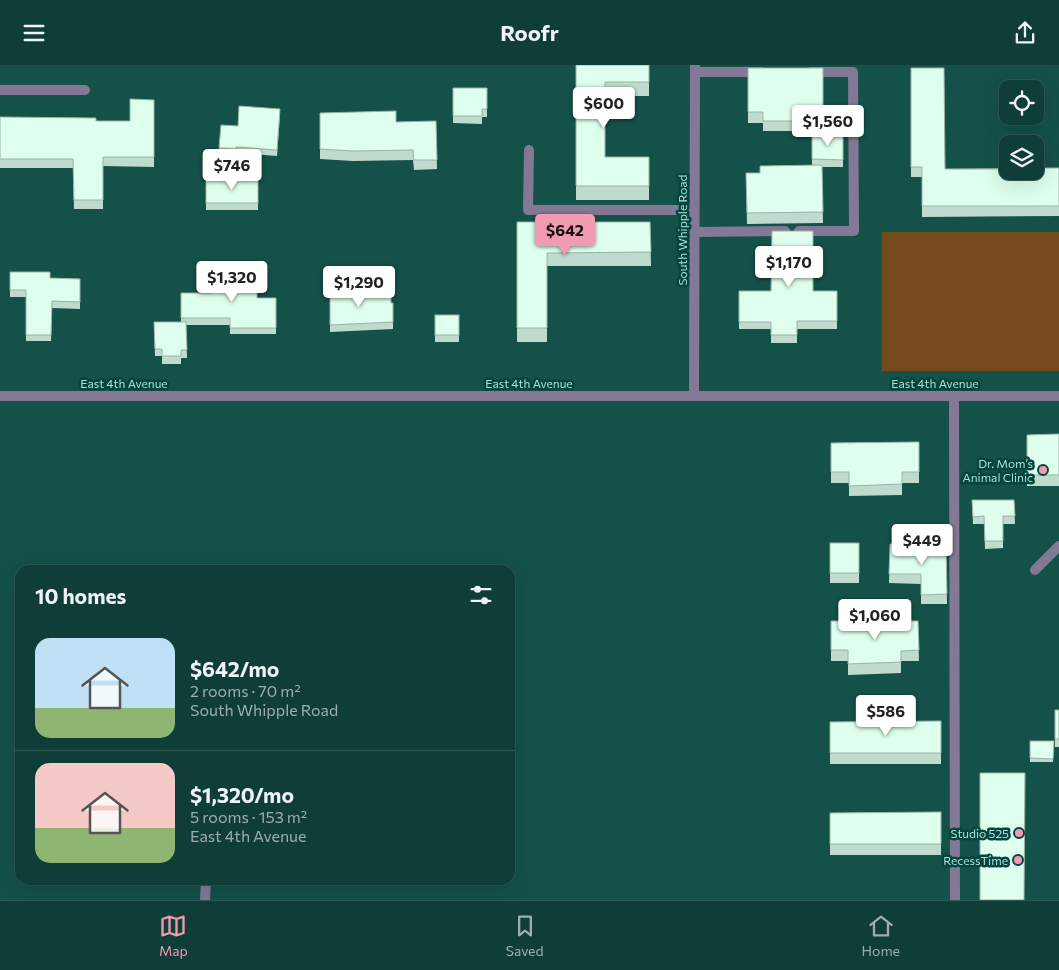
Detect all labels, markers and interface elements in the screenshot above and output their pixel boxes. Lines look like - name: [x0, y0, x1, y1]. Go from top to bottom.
- icon: menu: [20, 19, 48, 47]
- text: Roofr: [500, 19, 559, 46]
- icon: share: [1011, 19, 1039, 47]
- map controls: [999, 80, 1044, 180]
- button: locate: [999, 80, 1044, 125]
- pin: $600: [574, 87, 634, 129]
- text: $600: [584, 93, 624, 112]
- pin: $1,560: [787, 104, 869, 147]
- text: $1,560: [803, 111, 853, 130]
- button: layers: [999, 135, 1044, 180]
- pin: $746: [202, 149, 262, 191]
- text: $746: [214, 155, 250, 174]
- street label: South Whipple Road: [675, 174, 689, 286]
- pin: $642: [535, 213, 595, 256]
- text: $642: [546, 220, 584, 239]
- pin: $1,170: [748, 245, 830, 288]
- text: $1,170: [766, 252, 812, 271]
- pin: $1,320: [191, 261, 273, 303]
- pin: $1,290: [318, 265, 400, 308]
- text: $1,320: [207, 267, 257, 286]
- text: $1,290: [334, 272, 384, 291]
- street label: East 4th Avenue: [80, 376, 168, 390]
- street label: East 4th Avenue: [485, 376, 573, 390]
- street label: East 4th Avenue: [891, 376, 979, 390]
- place label: Dr. Mom’s Animal Clinic: [962, 456, 1033, 484]
- marker: Dr. Mom’s Animal Clinic: [1037, 464, 1049, 476]
- pin: $449: [892, 523, 952, 566]
- text: $449: [903, 530, 941, 549]
- icon: filters: [467, 581, 495, 609]
- text: 10 homes: [35, 583, 126, 608]
- pin: $1,060: [834, 599, 916, 641]
- text: $1,060: [849, 605, 901, 624]
- text: $642/mo: [190, 656, 279, 681]
- icon: home: [75, 658, 135, 718]
- text: 2 rooms · 70 m²: [190, 681, 301, 700]
- pin: $586: [856, 695, 916, 737]
- text: South Whipple Road: [190, 700, 338, 719]
- text: $586: [867, 701, 905, 720]
- text: $1,320/mo: [190, 782, 294, 807]
- icon: home: [75, 783, 135, 843]
- text: 5 rooms · 153 m²: [190, 807, 307, 826]
- text: East 4th Avenue: [190, 826, 306, 845]
- place label: Studio 525: [951, 826, 1009, 840]
- marker: Studio 525: [1013, 827, 1025, 839]
- place label: RecessTime: [943, 853, 1008, 867]
- marker: RecessTime: [1012, 854, 1024, 866]
- tab: Map: [159, 912, 188, 959]
- tab: Saved: [506, 912, 544, 959]
- tab: Home: [862, 912, 900, 959]

